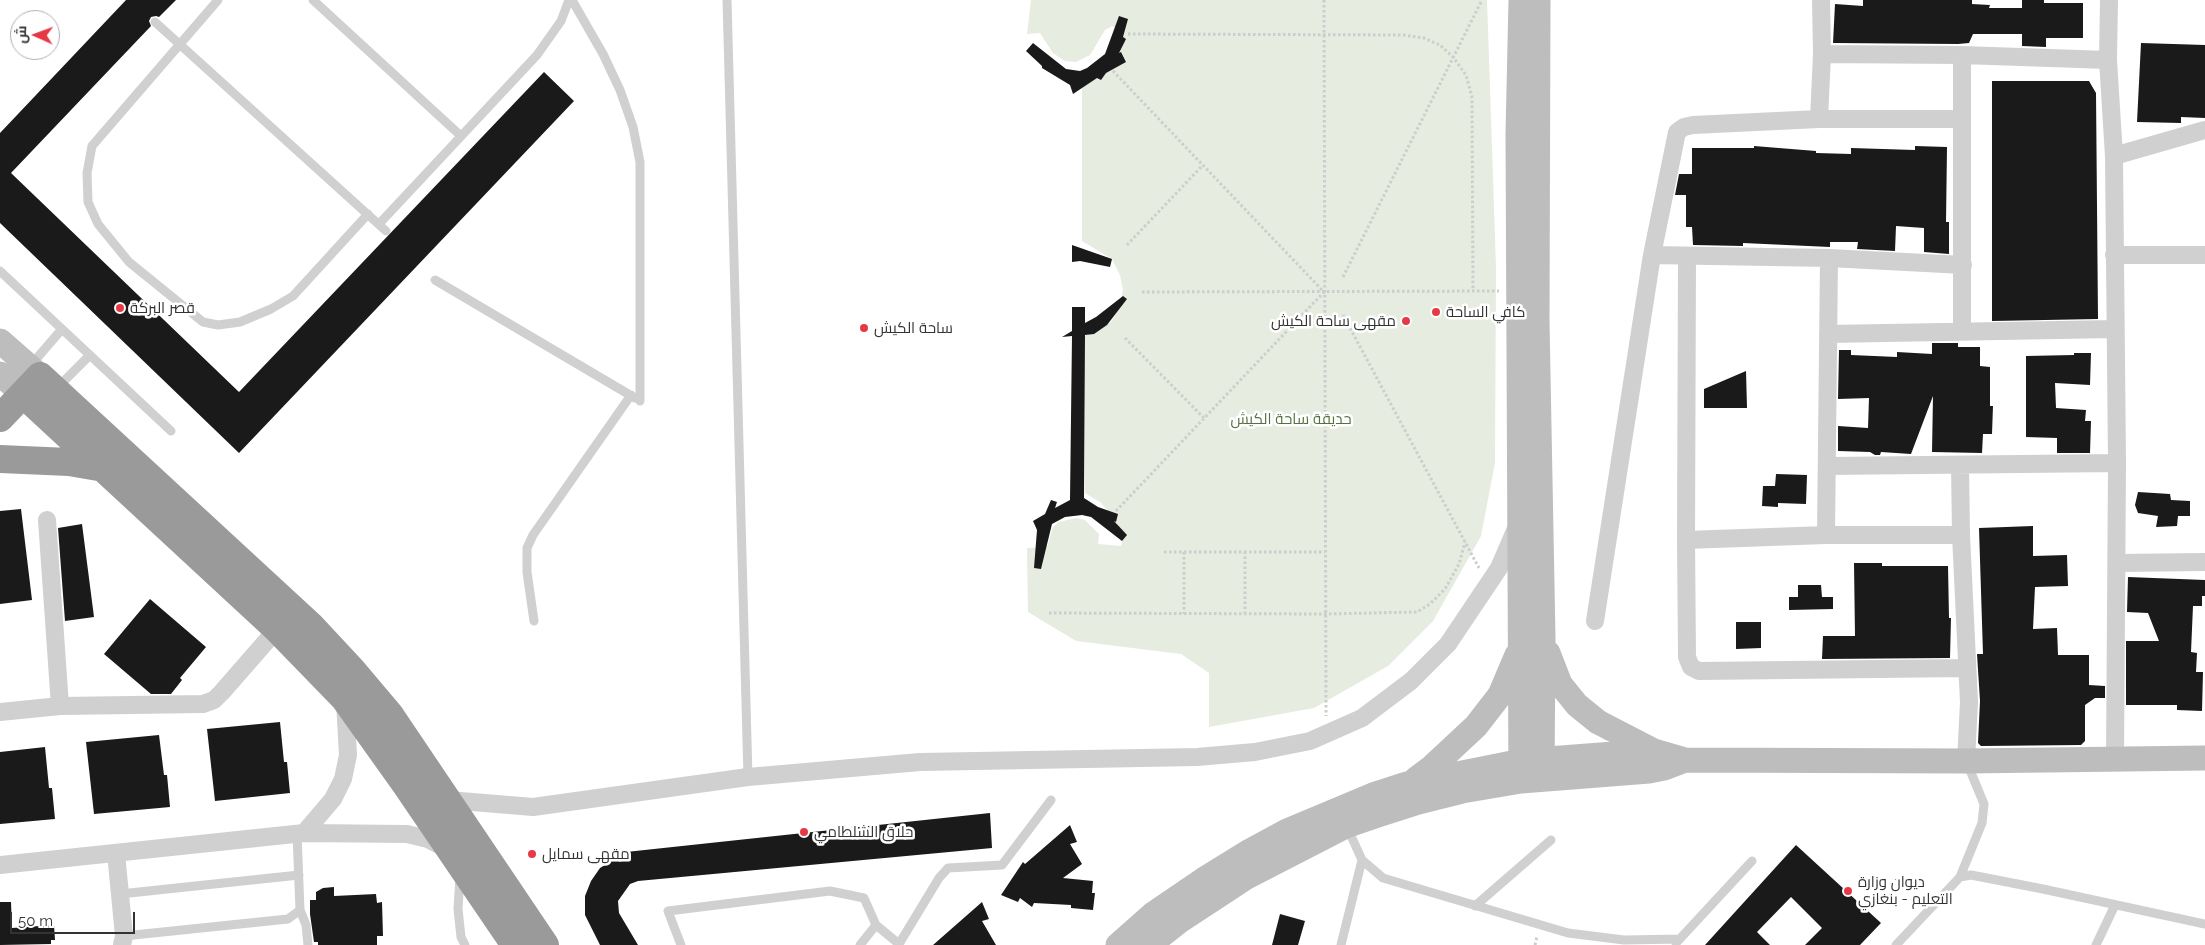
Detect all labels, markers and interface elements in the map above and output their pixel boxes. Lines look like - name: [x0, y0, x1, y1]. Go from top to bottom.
- north arrow: [10, 10, 60, 60]
- text: ش: [13, 25, 29, 44]
- place label: قصر البركة: [130, 299, 195, 317]
- marker: قصر البركة: [114, 302, 126, 314]
- place label: كافي الساحة: [1446, 303, 1525, 321]
- marker: كافي الساحة: [1430, 306, 1442, 318]
- place label: مقهى ساحة الكيش: [1271, 312, 1396, 330]
- marker: مقهى ساحة الكيش: [1400, 315, 1412, 327]
- place label: ساحة الكيش: [874, 319, 953, 337]
- marker: ساحة الكيش: [858, 322, 870, 334]
- park label: حديقة ساحة الكيش: [1230, 410, 1352, 428]
- place label: حلاق الشلطامي: [814, 823, 913, 841]
- marker: حلاق الشلطامي: [798, 826, 810, 838]
- place label: مقهى سمايل: [542, 845, 630, 863]
- marker: مقهى سمايل: [526, 848, 538, 860]
- place label: ديوان وزارة التعليم - بنغازي: [1858, 873, 1953, 908]
- marker: ديوان وزارة التعليم - بنغازي: [1842, 885, 1854, 897]
- scale bar: [12, 902, 138, 934]
- text: 50 m: [18, 912, 53, 930]

